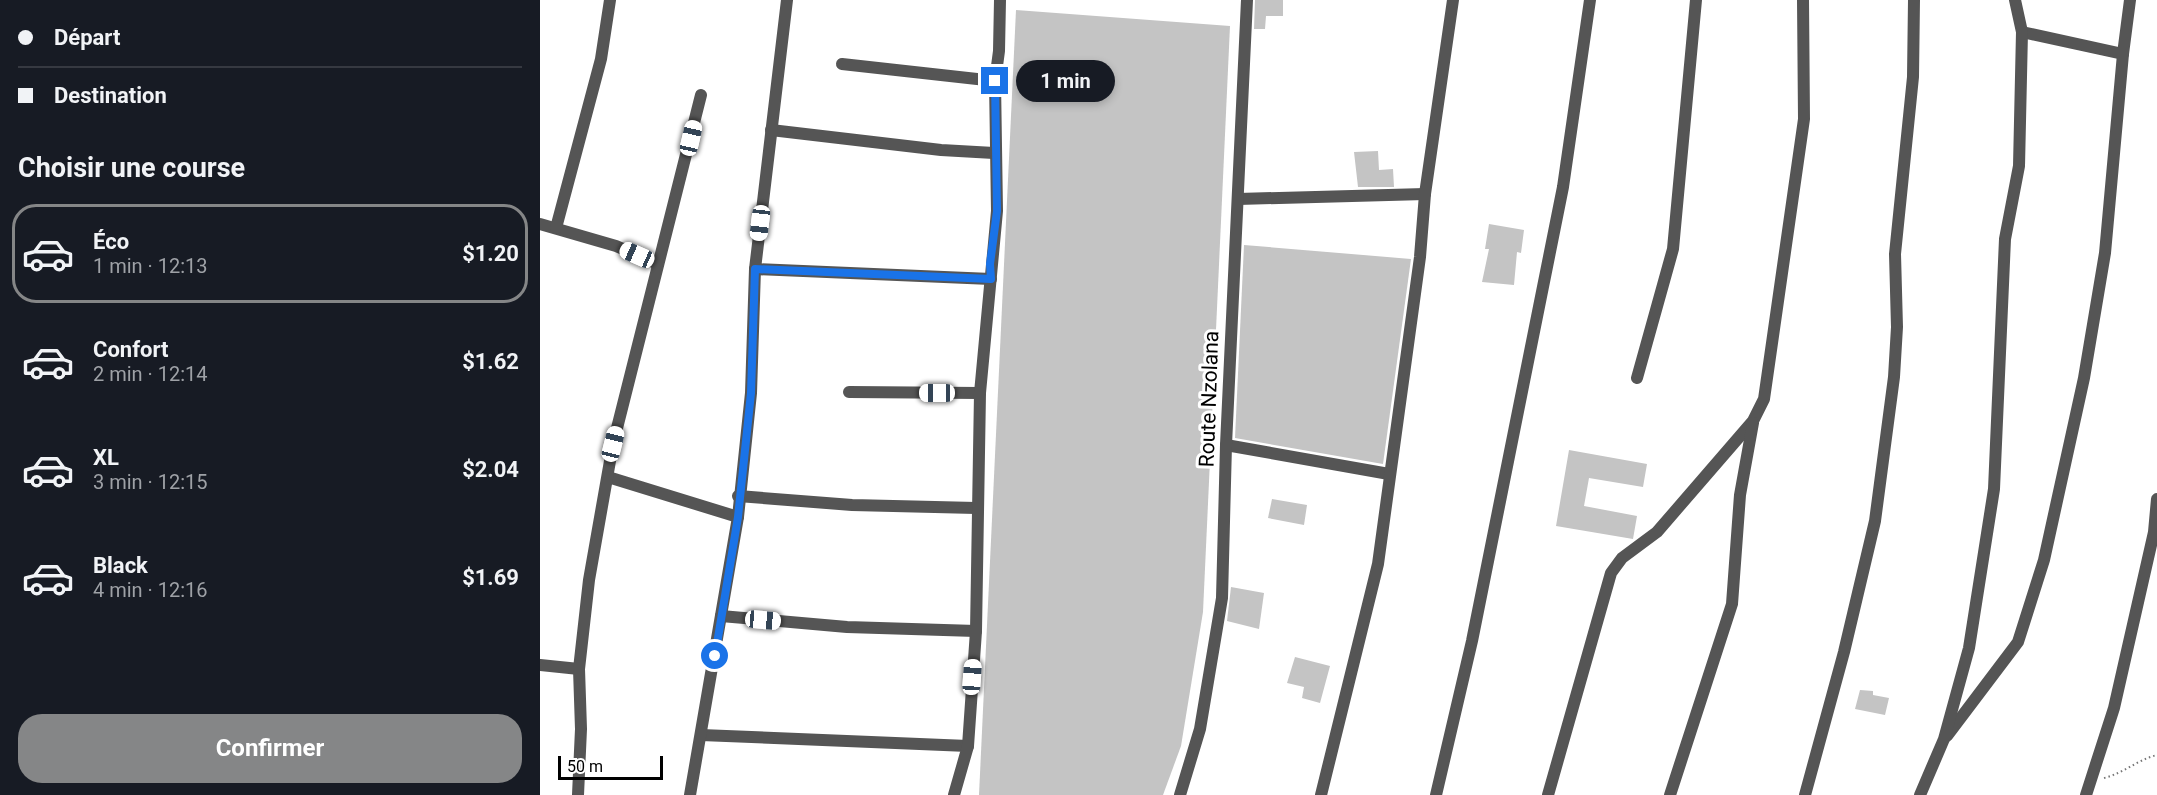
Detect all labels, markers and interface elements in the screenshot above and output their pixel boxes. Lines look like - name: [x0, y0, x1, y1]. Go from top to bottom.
- text: Départ: [54, 25, 120, 50]
- callout: 1 min: [1016, 60, 1115, 102]
- route end: [981, 67, 1008, 94]
- text: 1 min: [1040, 69, 1091, 93]
- text: Destination: [54, 83, 167, 108]
- car: [678, 118, 704, 158]
- text: Choisir une course: [18, 152, 245, 184]
- car: [749, 204, 771, 242]
- icon: car: [21, 227, 75, 281]
- text: Éco: [93, 229, 129, 254]
- car: [617, 239, 657, 271]
- text: $1.20: [462, 241, 519, 266]
- text: 1 min · 12:13: [93, 254, 208, 278]
- street label: Route Nzolana: [1195, 330, 1223, 468]
- icon: car: [21, 335, 75, 389]
- text: Confort: [93, 337, 168, 362]
- text: $1.62: [462, 349, 519, 374]
- text: 2 min · 12:14: [93, 362, 208, 386]
- car: [919, 384, 955, 402]
- car: [600, 424, 626, 464]
- icon: car: [21, 443, 75, 497]
- text: XL: [93, 445, 119, 470]
- text: $2.04: [462, 457, 519, 482]
- text: 3 min · 12:15: [93, 470, 208, 494]
- icon: car: [21, 551, 75, 605]
- text: Black: [93, 553, 148, 578]
- text: $1.69: [462, 565, 519, 590]
- text: 4 min · 12:16: [93, 578, 208, 602]
- car: [744, 609, 782, 631]
- route start: [701, 642, 728, 669]
- car: [962, 658, 982, 696]
- button: Confirmer: [18, 714, 522, 783]
- scale bar: [558, 753, 663, 780]
- text: 50 m: [567, 757, 603, 776]

